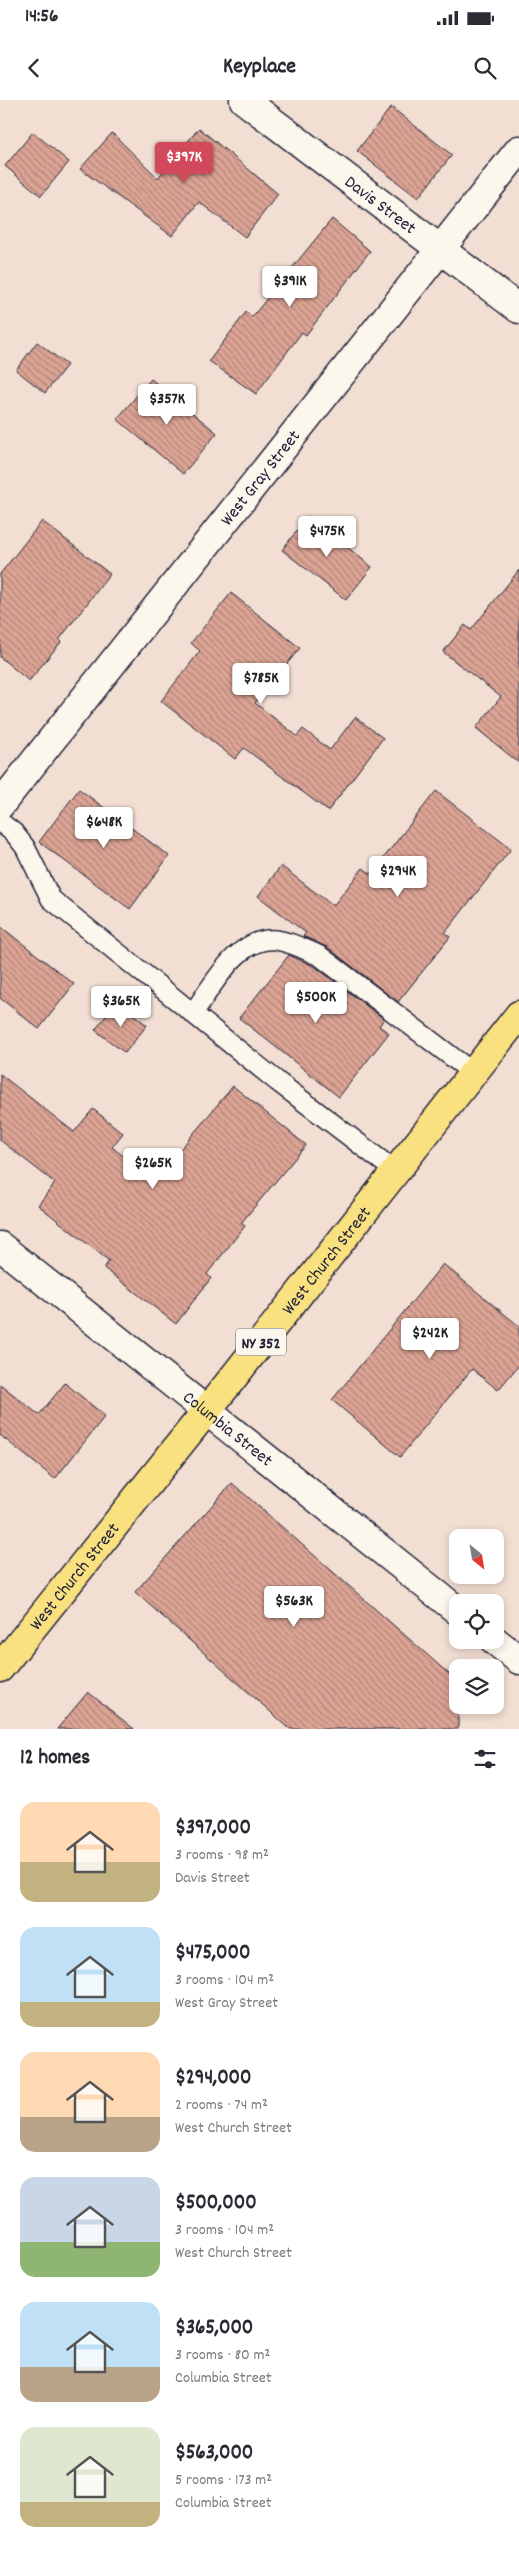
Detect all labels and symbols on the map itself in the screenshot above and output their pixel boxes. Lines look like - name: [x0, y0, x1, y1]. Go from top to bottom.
- pin: $397K: [149, 142, 219, 184]
- street label: Davis Street: [338, 171, 421, 242]
- pin: $391K: [255, 266, 325, 308]
- pin: $357K: [132, 384, 202, 426]
- street label: West Gray Street: [216, 425, 308, 532]
- pin: $475K: [292, 516, 362, 558]
- pin: $785K: [226, 662, 296, 705]
- pin: $648K: [69, 806, 139, 849]
- pin: $294K: [363, 856, 433, 898]
- pin: $500K: [281, 982, 351, 1024]
- pin: $365K: [86, 986, 156, 1028]
- pin: $265K: [118, 1148, 188, 1190]
- street label: West Church Street: [277, 1202, 378, 1321]
- pin: $242K: [395, 1318, 465, 1360]
- road number: NY 352: [236, 1328, 286, 1356]
- street label: Columbia Street: [176, 1386, 277, 1474]
- street label: West Church Street: [25, 1518, 127, 1637]
- north arrow: [449, 1529, 504, 1584]
- pin: $563K: [259, 1586, 329, 1628]

